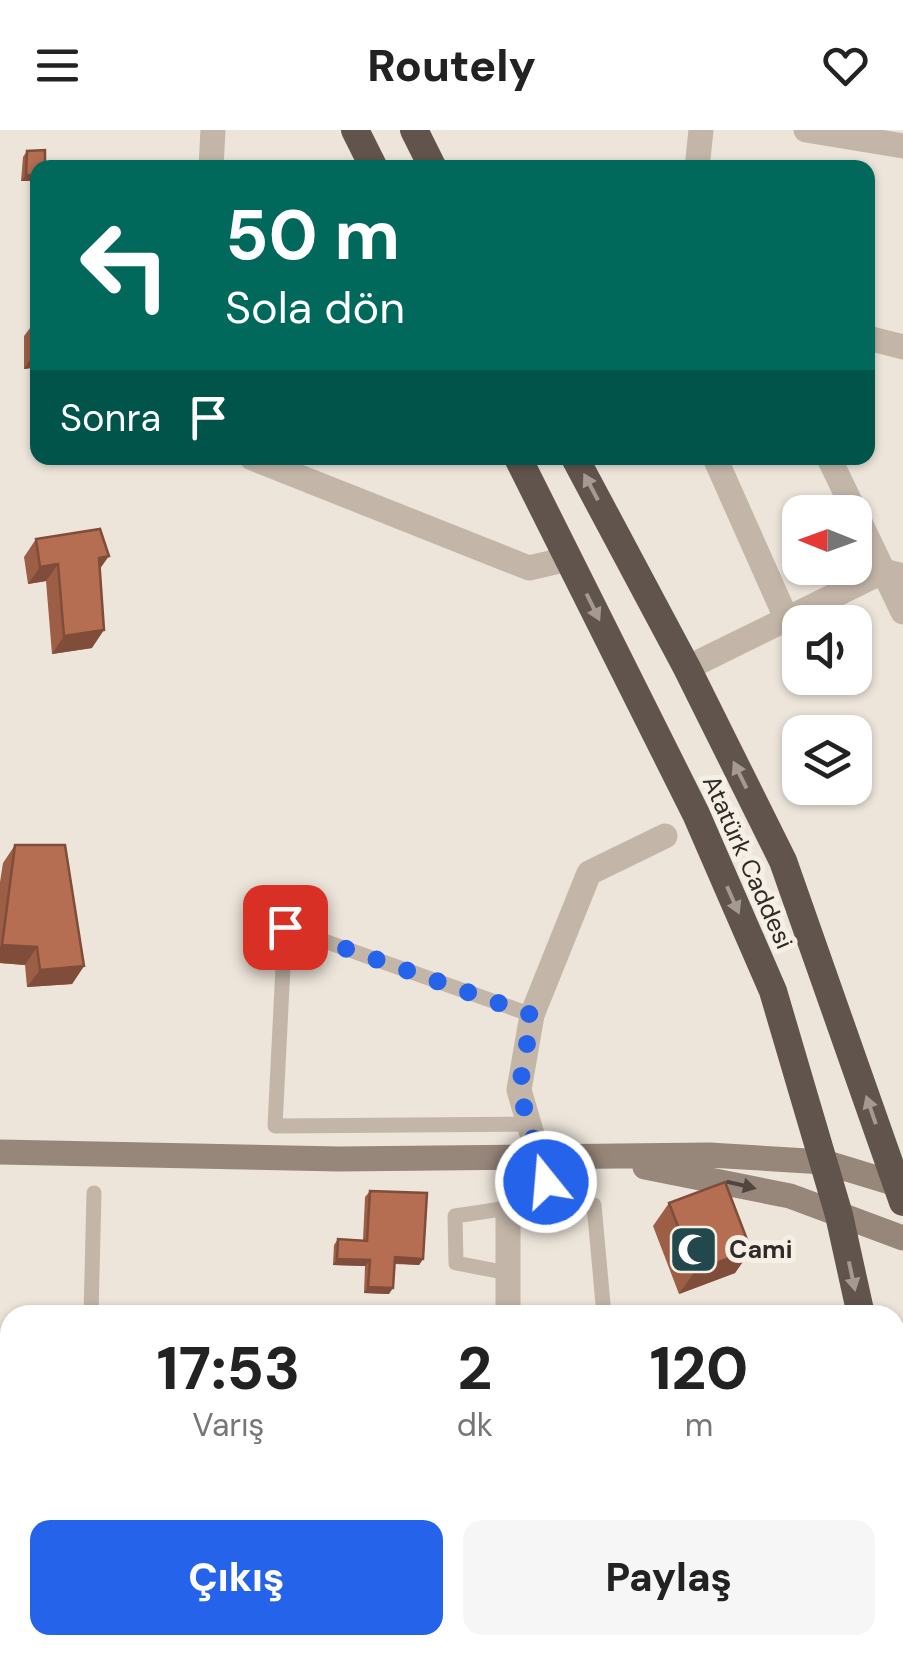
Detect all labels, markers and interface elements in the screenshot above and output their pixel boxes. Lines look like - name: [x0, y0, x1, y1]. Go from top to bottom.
- text: Routely: [367, 36, 536, 95]
- icon: menu: [30, 38, 85, 93]
- icon: heart: [818, 38, 873, 93]
- text: 50 m: [225, 190, 400, 281]
- icon: left: [60, 200, 190, 330]
- text: Sola dön: [225, 278, 405, 337]
- icon: arrive: [181, 390, 236, 445]
- text: Sonra: [60, 393, 161, 443]
- one-way arrow: [583, 472, 600, 501]
- north arrow: [782, 495, 872, 585]
- map controls: [782, 495, 872, 805]
- one-way arrow: [584, 593, 601, 622]
- button: sound: [782, 605, 872, 695]
- button: layers: [782, 715, 872, 805]
- one-way arrow: [732, 761, 749, 790]
- street label: Atatürk Caddesi: [695, 770, 801, 954]
- pin: [243, 885, 328, 970]
- one-way arrow: [725, 885, 741, 915]
- icon: arrive: [258, 900, 313, 955]
- one-way arrow: [863, 1095, 878, 1125]
- position arrow: [494, 1130, 598, 1234]
- one-way arrow: [726, 1178, 757, 1193]
- mosque icon: Cami: [668, 1223, 720, 1275]
- place label: Cami: [729, 1233, 792, 1266]
- one-way arrow: [845, 1261, 861, 1292]
- text: 17:53: [157, 1329, 300, 1408]
- text: 2: [457, 1329, 492, 1408]
- text: 120: [649, 1329, 748, 1408]
- text: Varış: [192, 1404, 264, 1446]
- text: dk: [457, 1404, 493, 1446]
- text: m: [685, 1404, 713, 1446]
- button: Çıkış: [30, 1520, 443, 1635]
- button: Paylaş: [463, 1520, 875, 1635]

